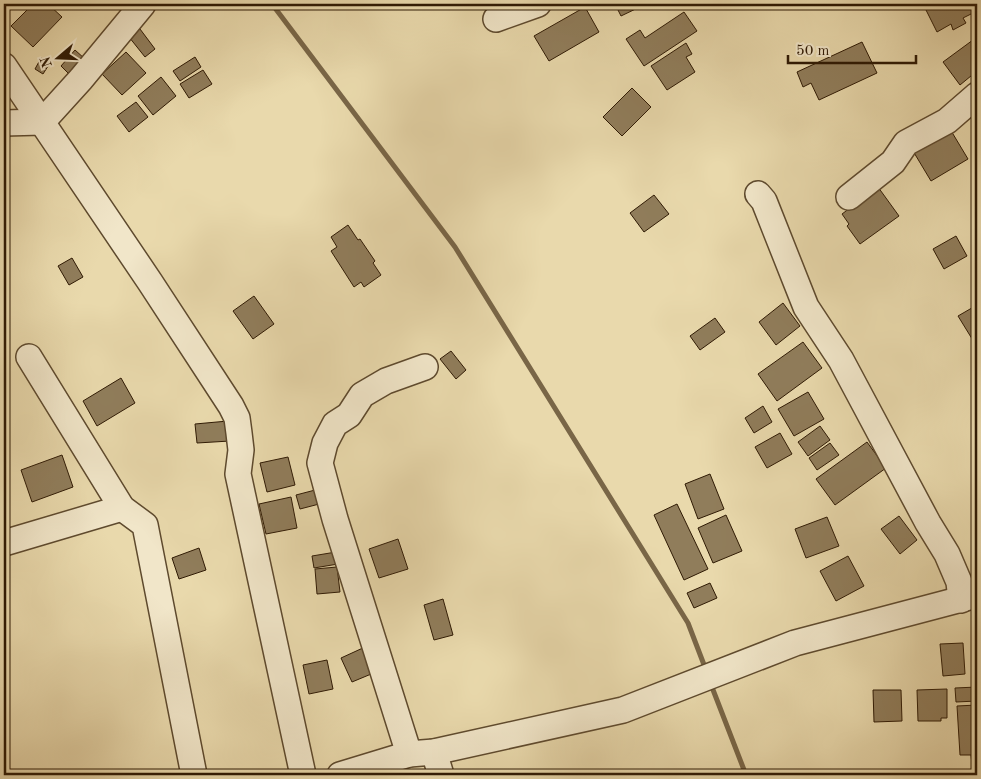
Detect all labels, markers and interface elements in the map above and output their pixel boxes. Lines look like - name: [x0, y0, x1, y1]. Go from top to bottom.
- north arrow: [32, 32, 82, 82]
- scale bar: [788, 32, 916, 64]
- text: 50 m: [796, 44, 830, 59]
- text: N: [38, 54, 55, 69]

